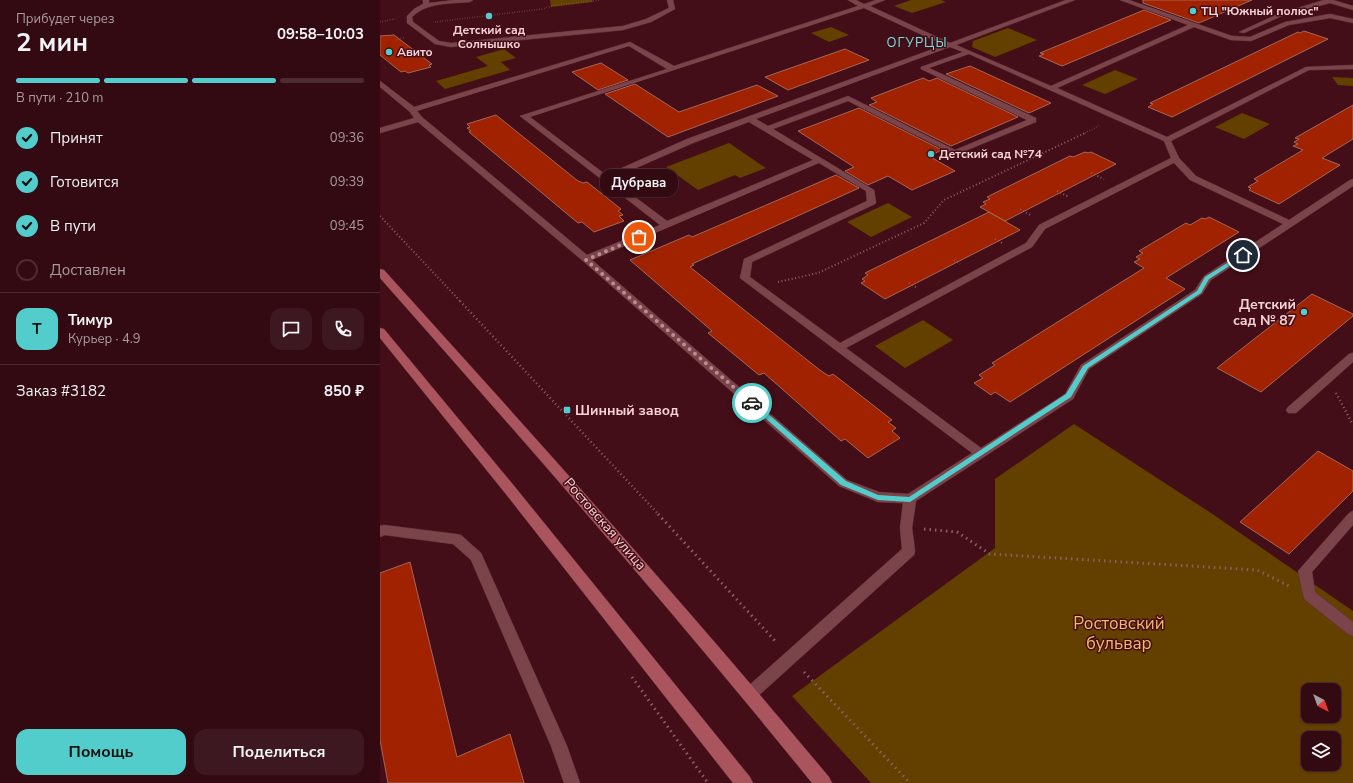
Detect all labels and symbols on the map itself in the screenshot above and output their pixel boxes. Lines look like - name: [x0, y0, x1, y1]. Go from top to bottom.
- place label: ТЦ "Южный полюс": [1201, 3, 1319, 19]
- marker: ТЦ "Южный полюс": [1188, 6, 1198, 16]
- marker: Детский сад Солнышко: [484, 11, 494, 21]
- place label: Детский сад Солнышко: [453, 22, 526, 52]
- district label: ОГУРЦЫ: [887, 34, 948, 52]
- place label: Авито: [397, 44, 433, 60]
- marker: Авито: [384, 47, 394, 57]
- place label: Детский сад №74: [939, 146, 1042, 162]
- marker: Детский сад №74: [926, 149, 936, 159]
- callout: Дубрава: [600, 169, 678, 197]
- pin: [622, 220, 656, 254]
- pin: [1226, 238, 1260, 272]
- place label: Детский сад № 87: [1233, 295, 1296, 330]
- marker: Детский сад № 87: [1299, 307, 1309, 317]
- courier: [732, 383, 772, 423]
- place label: Шинный завод: [575, 401, 679, 420]
- marker: Шинный завод: [562, 405, 572, 415]
- street label: Ростовская улица: [560, 474, 650, 574]
- park label: Ростовский бульвар: [1073, 612, 1165, 655]
- north arrow: [1301, 683, 1341, 723]

